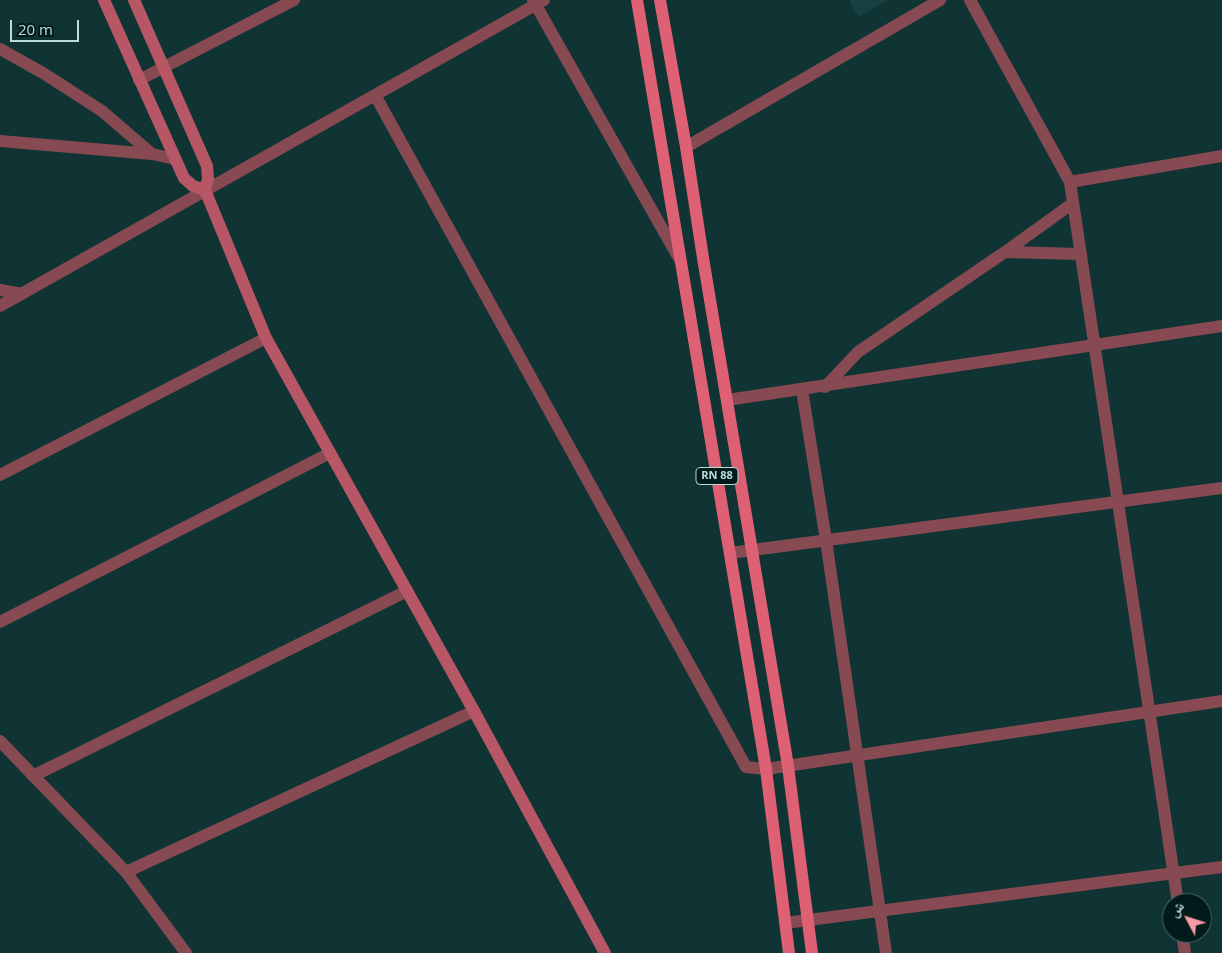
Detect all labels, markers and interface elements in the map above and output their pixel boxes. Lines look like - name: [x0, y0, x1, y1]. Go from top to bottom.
- scale bar: [12, 10, 81, 42]
- text: 20 m: [18, 19, 53, 39]
- road number: RN 88: [696, 468, 738, 484]
- north arrow: [1162, 893, 1212, 943]
- text: ش: [1164, 897, 1188, 920]

